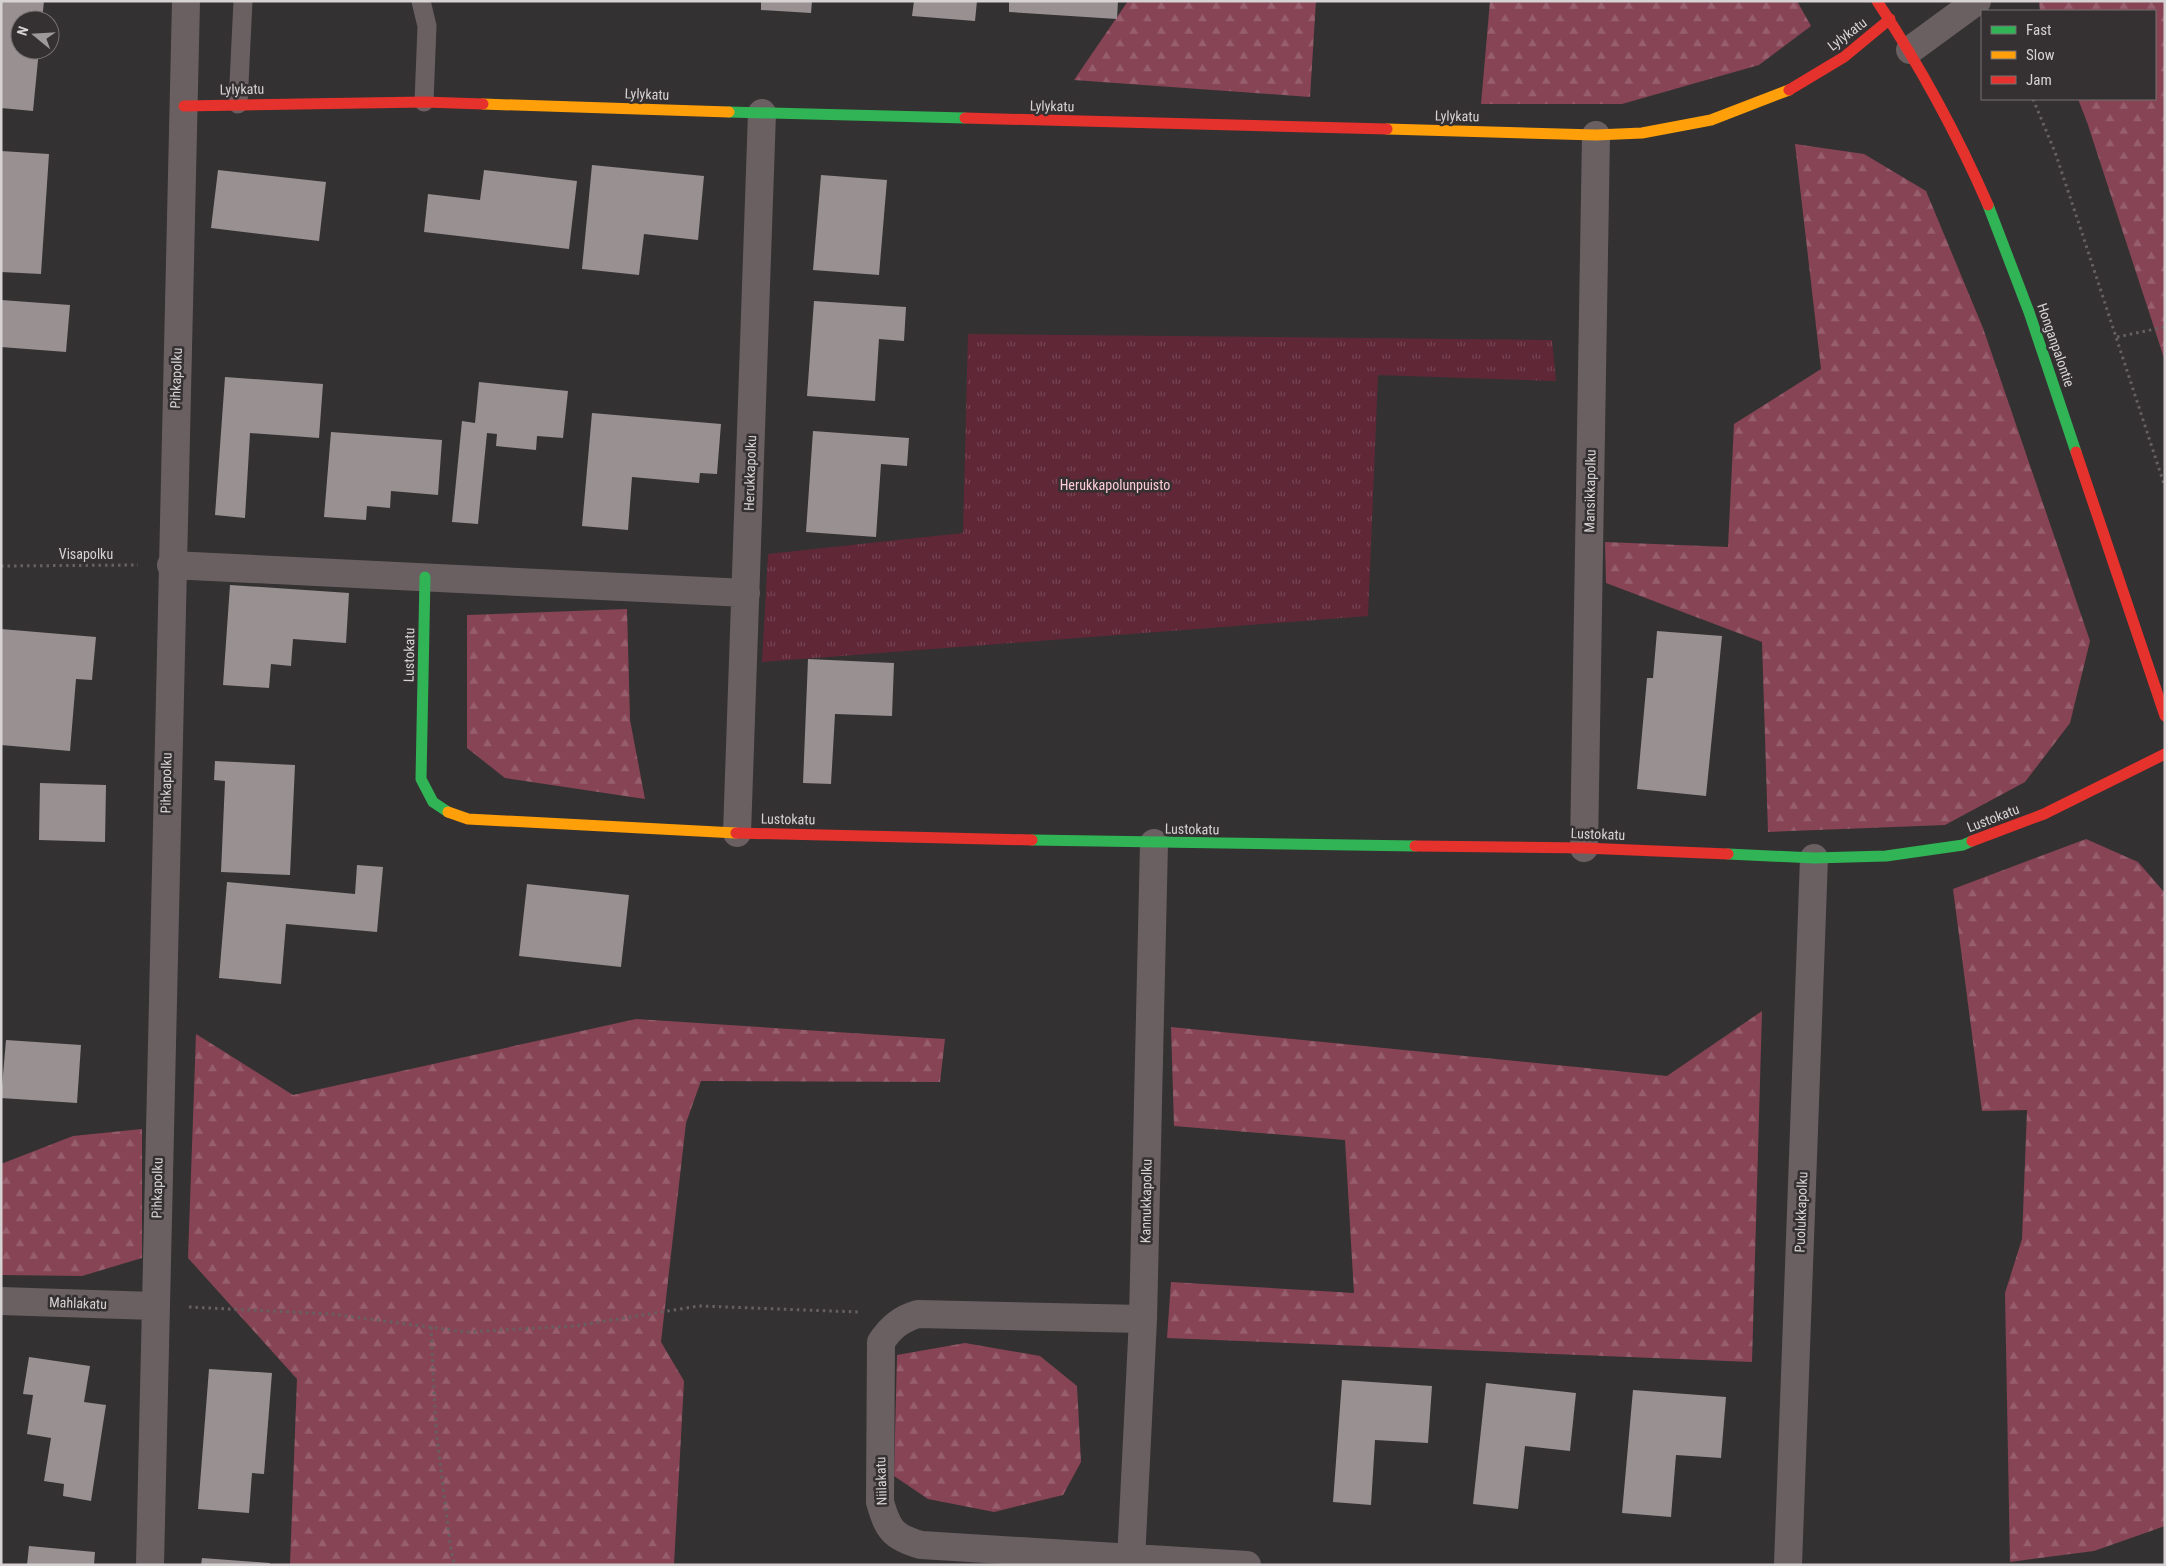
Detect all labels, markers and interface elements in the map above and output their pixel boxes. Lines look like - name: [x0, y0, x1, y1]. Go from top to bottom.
- north arrow: [10, 10, 60, 60]
- legend: [1981, 10, 2156, 100]
- street label: Lylykatu: [1824, 14, 1870, 54]
- text: Fast: [2026, 21, 2051, 39]
- text: N: [14, 24, 32, 38]
- text: Slow: [2026, 46, 2055, 64]
- text: Jam: [2026, 71, 2052, 89]
- street label: Lylykatu: [220, 81, 264, 97]
- street label: Lylykatu: [624, 85, 670, 103]
- street label: Lylykatu: [1030, 98, 1074, 114]
- street label: Lylykatu: [1435, 108, 1479, 124]
- street label: Honganpalontie: [2034, 301, 2078, 389]
- street label: Pihkapolku: [167, 347, 185, 409]
- street label: Herukkapolku: [741, 435, 759, 511]
- street label: Mansikkapolku: [1581, 449, 1599, 533]
- park label: Herukkapolunpuisto: [1060, 477, 1170, 493]
- street label: Visapolku: [59, 546, 113, 562]
- street label: Lustokatu: [401, 628, 417, 682]
- street label: Pihkapolku: [157, 752, 175, 814]
- street label: Lustokatu: [1965, 801, 2021, 835]
- street label: Lustokatu: [761, 811, 815, 827]
- street label: Lustokatu: [1165, 821, 1219, 837]
- street label: Lustokatu: [1571, 825, 1625, 843]
- street label: Pihkapolku: [148, 1157, 166, 1219]
- street label: Kannukkapolku: [1137, 1159, 1155, 1243]
- street label: Puolukkapolku: [1792, 1171, 1810, 1253]
- street label: Mahlakatu: [49, 1294, 107, 1312]
- street label: Niilakatu: [872, 1456, 890, 1506]

